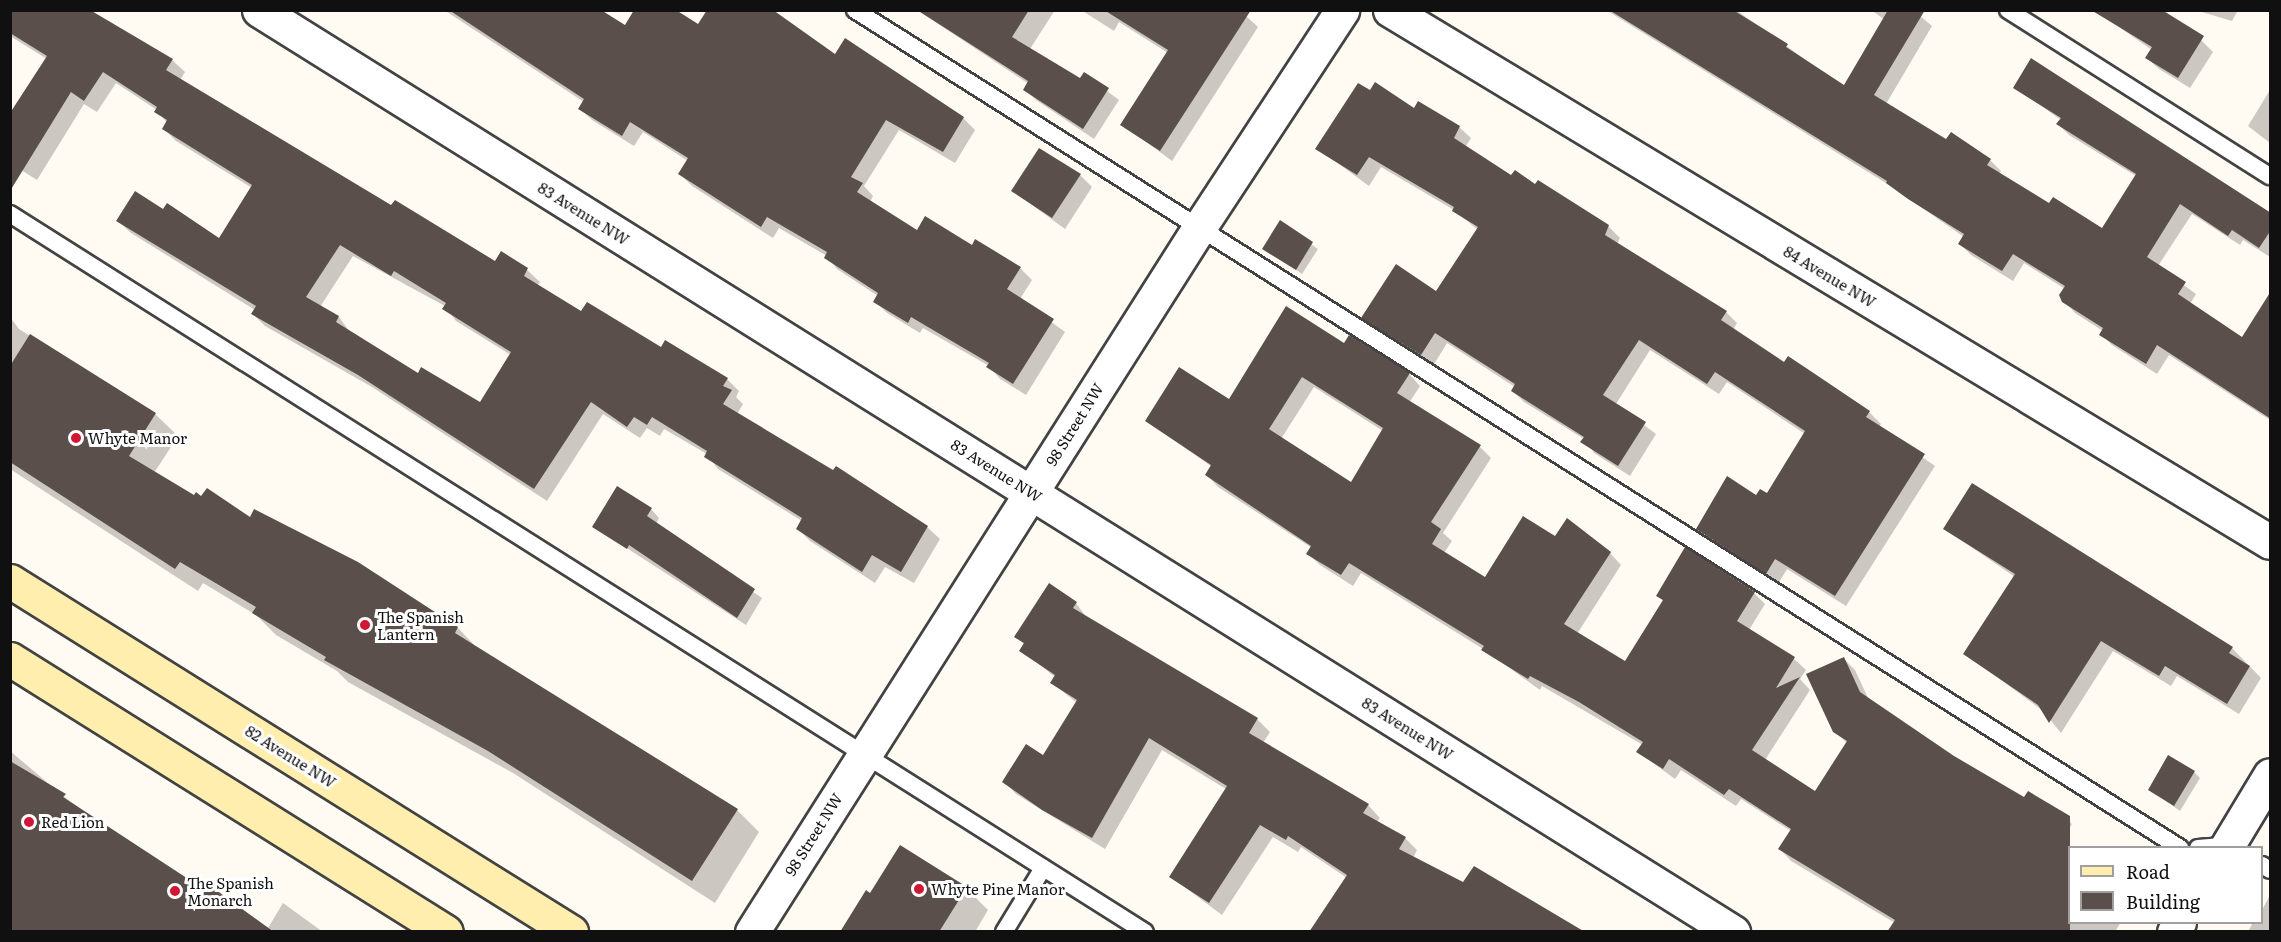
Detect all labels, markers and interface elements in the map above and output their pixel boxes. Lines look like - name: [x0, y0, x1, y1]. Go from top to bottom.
- street label: 83 Avenue NW: [535, 178, 633, 248]
- street label: 84 Avenue NW: [1781, 241, 1879, 311]
- street label: 98 Street NW: [1041, 379, 1107, 469]
- place label: Whyte Manor: [88, 429, 187, 447]
- marker: Whyte Manor: [69, 431, 83, 445]
- street label: 83 Avenue NW: [948, 435, 1046, 505]
- place label: The Spanish Lantern: [377, 607, 464, 642]
- marker: The Spanish Lantern: [358, 618, 372, 632]
- street label: 83 Avenue NW: [1359, 693, 1457, 763]
- street label: 82 Avenue NW: [242, 721, 340, 791]
- street label: 98 Street NW: [780, 789, 846, 879]
- place label: Red Lion: [41, 813, 105, 831]
- marker: Red Lion: [22, 815, 36, 829]
- legend: [2068, 846, 2263, 924]
- text: Road: [2126, 858, 2170, 885]
- place label: The Spanish Monarch: [187, 873, 274, 908]
- place label: Whyte Pine Manor: [931, 880, 1065, 898]
- marker: Whyte Pine Manor: [912, 882, 926, 896]
- marker: The Spanish Monarch: [168, 884, 182, 898]
- text: Building: [2126, 888, 2200, 915]

